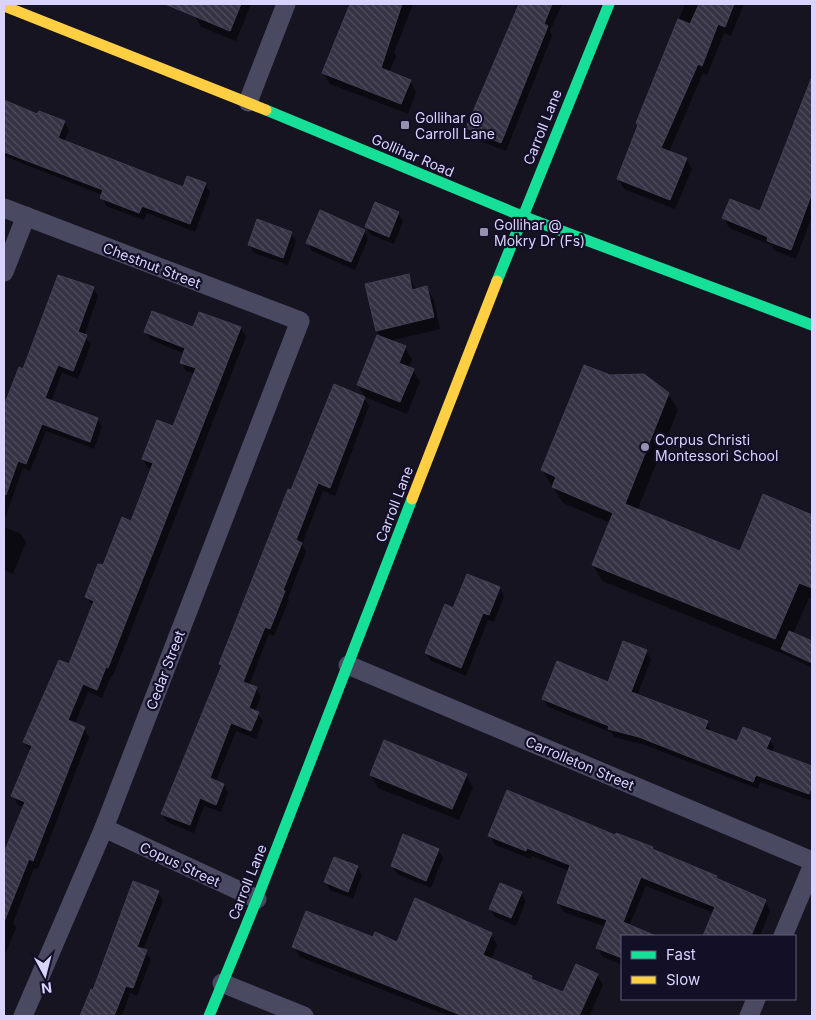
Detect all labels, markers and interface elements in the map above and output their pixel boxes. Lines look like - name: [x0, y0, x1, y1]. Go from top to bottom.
- street label: Carroll Lane: [519, 87, 565, 167]
- place label: Gollihar @ Carroll Lane: [415, 109, 495, 142]
- marker: Gollihar @ Carroll Lane: [399, 119, 411, 131]
- street label: Gollihar Road: [369, 130, 457, 180]
- place label: Gollihar @ Mokry Dr (Fs): [494, 216, 585, 249]
- marker: Gollihar @ Mokry Dr (Fs): [478, 226, 490, 238]
- street label: Chestnut Street: [101, 239, 204, 292]
- place label: Corpus Christi Montessori School: [655, 431, 778, 464]
- marker: Corpus Christi Montessori School: [639, 441, 651, 453]
- street label: Carroll Lane: [372, 464, 416, 544]
- street label: Cedar Street: [142, 628, 188, 712]
- street label: Carrolleton Street: [523, 732, 637, 794]
- street label: Copus Street: [137, 838, 223, 890]
- street label: Carroll Lane: [224, 842, 270, 922]
- legend: [621, 935, 796, 1000]
- text: Fast: [666, 945, 696, 964]
- north arrow: [20, 950, 70, 1000]
- text: Slow: [666, 970, 700, 989]
- text: N: [40, 979, 53, 997]

